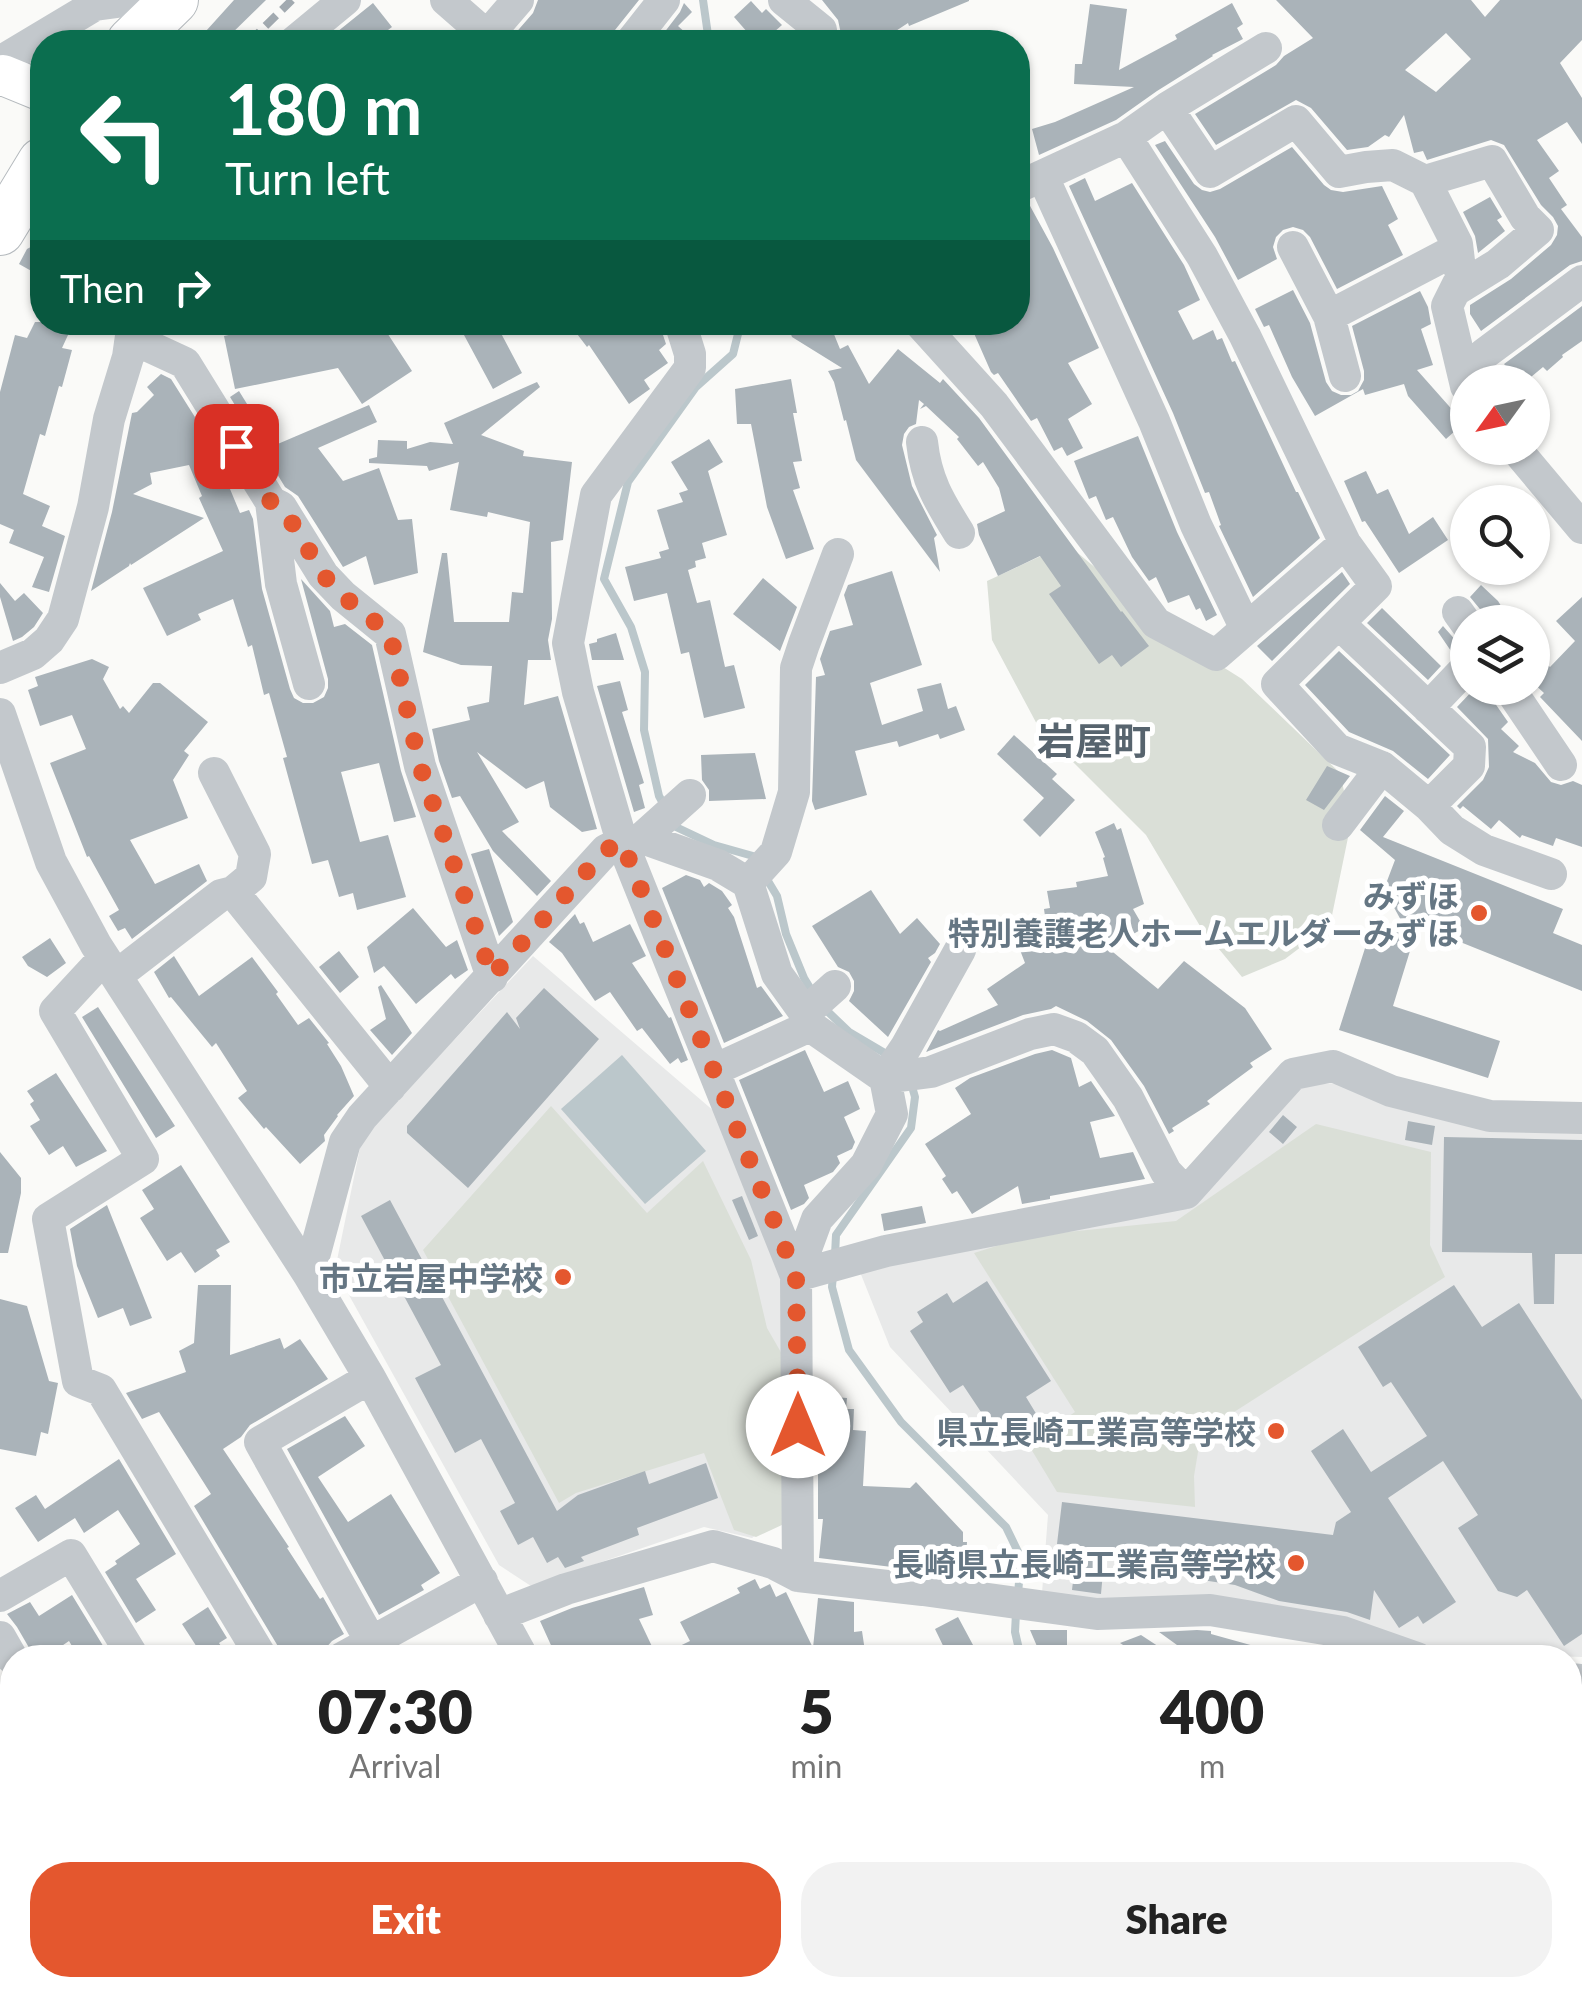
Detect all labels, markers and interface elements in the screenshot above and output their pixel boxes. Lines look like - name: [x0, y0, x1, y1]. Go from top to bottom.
- text: 180 m: [225, 66, 422, 150]
- icon: left: [60, 70, 190, 200]
- text: Turn left: [225, 151, 390, 205]
- icon: right: [165, 260, 220, 315]
- text: Then: [60, 265, 145, 311]
- north arrow: [1450, 365, 1550, 465]
- map controls: [1450, 365, 1550, 705]
- pin: [194, 404, 279, 489]
- icon: arrive: [209, 419, 264, 474]
- button: search: [1450, 485, 1550, 585]
- button: layers: [1450, 605, 1550, 705]
- district label: 岩屋町: [1037, 717, 1151, 763]
- place label: みずほ 特別養護老人ホームエルダーみずほ: [948, 876, 1459, 952]
- marker: みずほ 特別養護老人ホームエルダーみずほ: [1468, 902, 1490, 924]
- place label: 市立岩屋中学校: [319, 1258, 543, 1297]
- marker: 市立岩屋中学校: [552, 1266, 574, 1288]
- position arrow: [746, 1374, 850, 1478]
- place label: 県立長崎工業高等学校: [936, 1412, 1256, 1451]
- marker: 県立長崎工業高等学校: [1265, 1420, 1287, 1442]
- place label: 長崎県立長崎工業高等学校: [892, 1544, 1276, 1583]
- marker: 長崎県立長崎工業高等学校: [1285, 1552, 1307, 1574]
- text: 07:30: [318, 1675, 473, 1747]
- text: 5: [799, 1675, 834, 1747]
- text: 400: [1160, 1675, 1264, 1747]
- text: Arrival: [349, 1746, 441, 1785]
- text: min: [790, 1746, 842, 1785]
- text: m: [1199, 1746, 1225, 1785]
- button: Exit: [30, 1862, 781, 1977]
- button: Share: [801, 1862, 1552, 1977]

